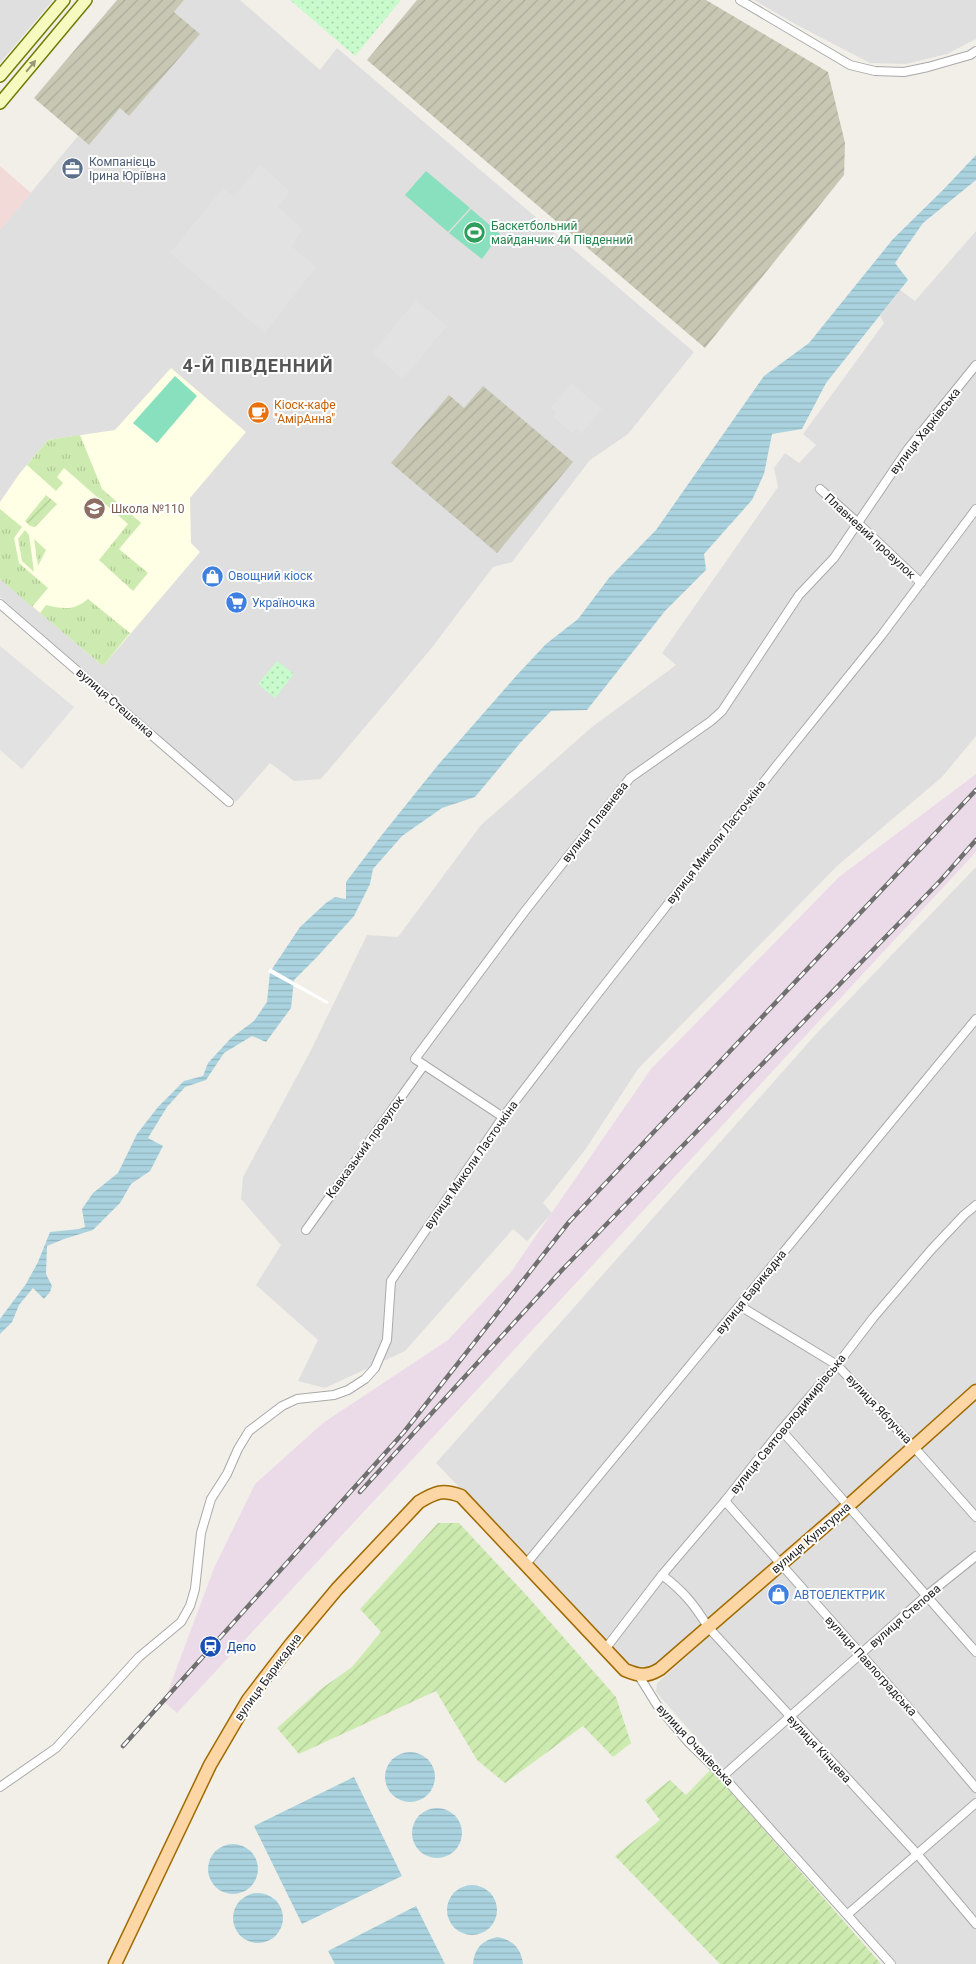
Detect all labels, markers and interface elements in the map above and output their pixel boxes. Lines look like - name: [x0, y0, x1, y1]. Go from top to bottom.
- one-way arrow: [26, 59, 37, 72]
- place label: Компанієць Ірина Юріївна: [89, 155, 166, 183]
- office icon: Компанієць Ірина Юріївна: [61, 157, 85, 181]
- place label: Баскетбольний майданчик 4й Південний: [491, 219, 633, 247]
- sports icon: Баскетбольний майданчик 4й Південний: [463, 221, 487, 245]
- district label: 4-Й ПІВДЕННИЙ: [182, 355, 334, 376]
- street label: вулиця Харківська: [887, 385, 963, 477]
- place label: Кіоск-кафе "АмірАнна": [274, 398, 336, 426]
- cafe icon: Кіоск-кафе "АмірАнна": [246, 400, 270, 424]
- street label: Плавневий провулок: [822, 490, 919, 582]
- school or university icon: Школа №110: [83, 497, 107, 521]
- place label: Школа №110: [111, 502, 185, 516]
- shop icon: Овощний кіоск: [200, 564, 224, 588]
- place label: Овощний кіоск: [228, 569, 313, 583]
- supermarket icon: Україночка: [224, 591, 248, 615]
- place label: Україночка: [252, 596, 315, 610]
- street label: вулиця Стешенка: [73, 665, 157, 741]
- street label: вулиця Миколи Ласточкіна: [663, 777, 769, 907]
- street label: вулиця Плавнева: [559, 779, 631, 865]
- street label: Кавказький провулок: [323, 1093, 407, 1201]
- street label: вулиця Миколи Ласточкіна: [421, 1098, 521, 1232]
- street label: вулиця Барикадна: [713, 1247, 789, 1337]
- street label: вулиця Святоволодимирівська: [727, 1351, 849, 1497]
- street label: вулиця Яблучна: [843, 1371, 915, 1447]
- street label: вулиця Культурна: [768, 1500, 854, 1576]
- street label: вулиця Степова: [867, 1581, 943, 1651]
- shop icon: АВТОЕЛЕКТРИК: [766, 1583, 790, 1607]
- place label: АВТОЕЛЕКТРИК: [794, 1588, 886, 1602]
- street label: вулиця Павлоградська: [822, 1613, 920, 1719]
- street label: вулиця Барикадна: [232, 1631, 304, 1723]
- station icon: Депо: [199, 1635, 223, 1659]
- place label: Депо: [227, 1640, 256, 1654]
- street label: вулиця Очаківська: [654, 1701, 736, 1789]
- street label: вулиця Кінцева: [784, 1712, 854, 1786]

